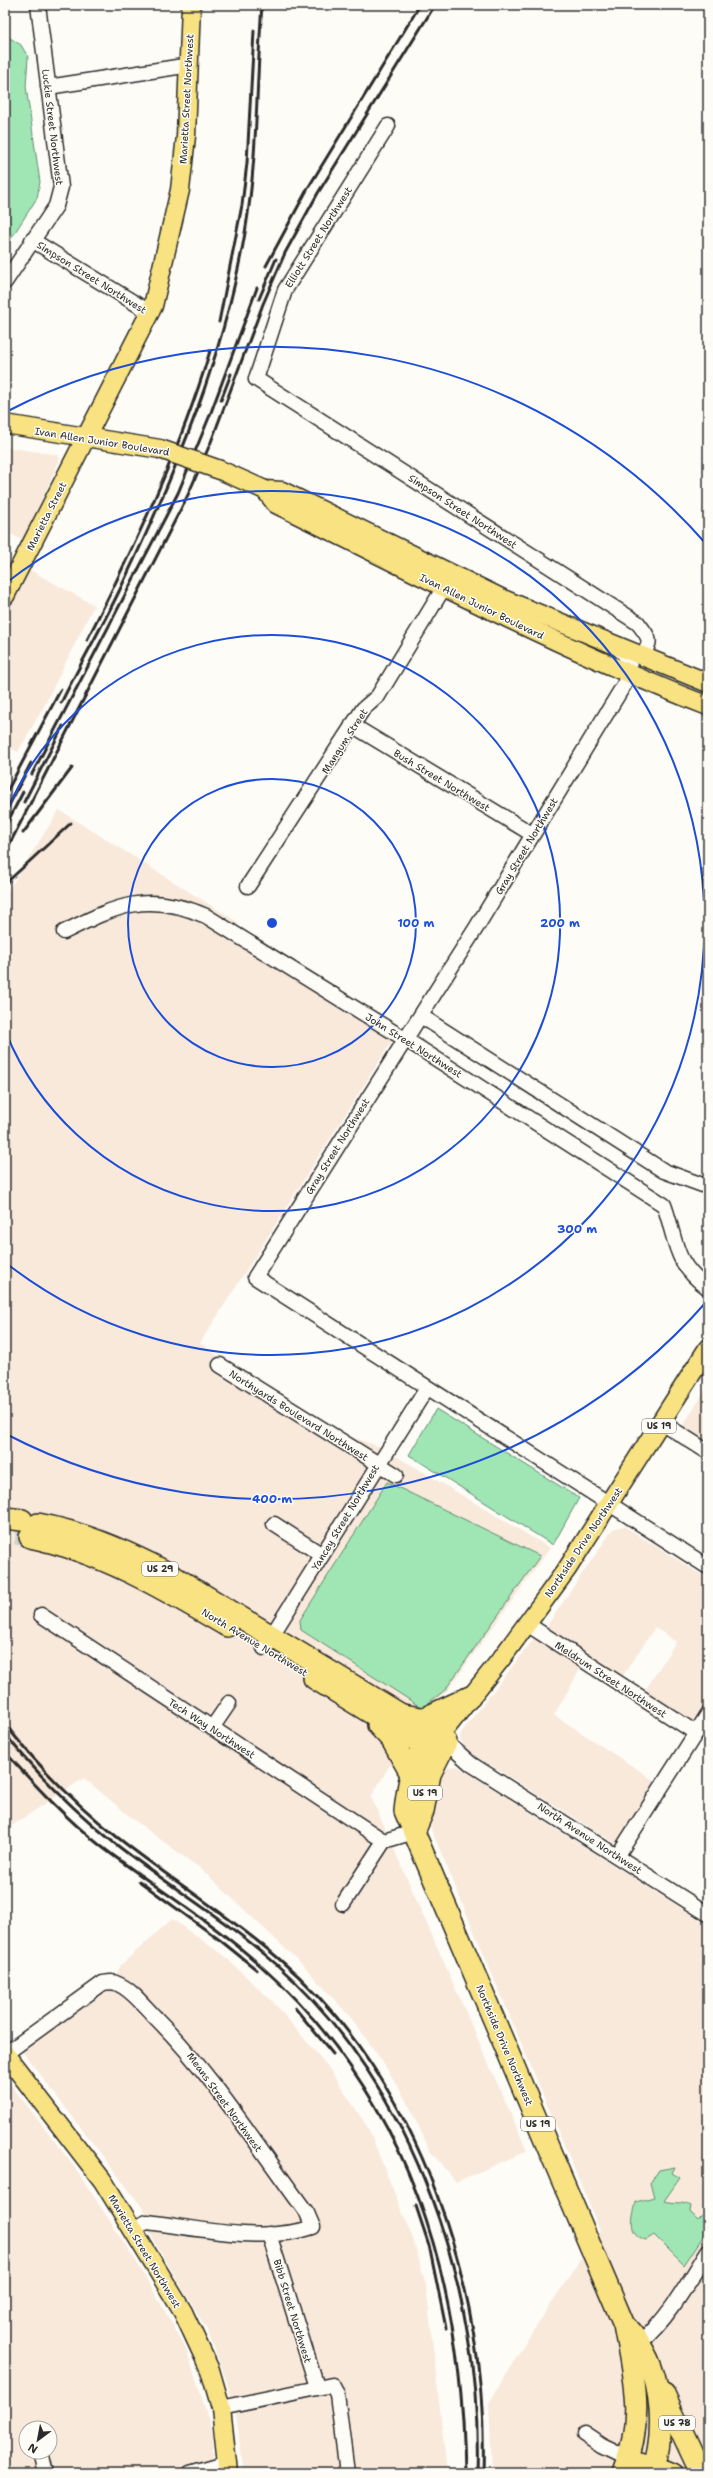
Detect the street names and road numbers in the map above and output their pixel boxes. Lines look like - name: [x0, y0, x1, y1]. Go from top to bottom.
- street label: Marietta Street Northwest: [177, 34, 196, 164]
- street label: Luckie Street Northwest: [39, 68, 66, 186]
- street label: Elliott Street Northwest: [282, 184, 355, 290]
- street label: Simpson Street Northwest: [34, 238, 149, 317]
- street label: Ivan Allen Junior Boulevard: [33, 424, 171, 459]
- street label: Simpson Street Northwest: [406, 471, 519, 551]
- street label: Marietta Street: [24, 480, 69, 553]
- street label: Ivan Allen Junior Boulevard: [418, 571, 547, 643]
- street label: Mangum Street: [319, 706, 370, 776]
- street label: Bush Street Northwest: [391, 747, 492, 814]
- street label: Gray Street Northwest: [492, 795, 561, 897]
- street label: John Street Northwest: [363, 1010, 465, 1081]
- street label: Gray Street Northwest: [303, 1096, 372, 1197]
- street label: Northyards Boulevard Northwest: [227, 1367, 371, 1464]
- road number: US 19: [642, 1419, 676, 1433]
- street label: Yancey Street Northwest: [309, 1462, 382, 1572]
- street label: Northside Drive Northwest: [542, 1485, 625, 1600]
- road number: US 29: [142, 1562, 178, 1576]
- street label: North Avenue Northwest: [199, 1606, 310, 1679]
- street label: Meldrum Street Northwest: [552, 1638, 669, 1720]
- street label: Tech Way Northwest: [166, 1696, 258, 1761]
- road number: US 19: [408, 1786, 442, 1800]
- street label: North Avenue Northwest: [535, 1800, 644, 1877]
- street label: Northside Drive Northwest: [473, 1983, 536, 2108]
- street label: Means Street Northwest: [184, 2050, 265, 2155]
- road number: US 19: [521, 2117, 555, 2131]
- street label: Marietta Street Northwest: [105, 2192, 184, 2310]
- street label: Bibb Street Northwest: [271, 2258, 315, 2365]
- road number: US 78: [659, 2416, 695, 2430]

